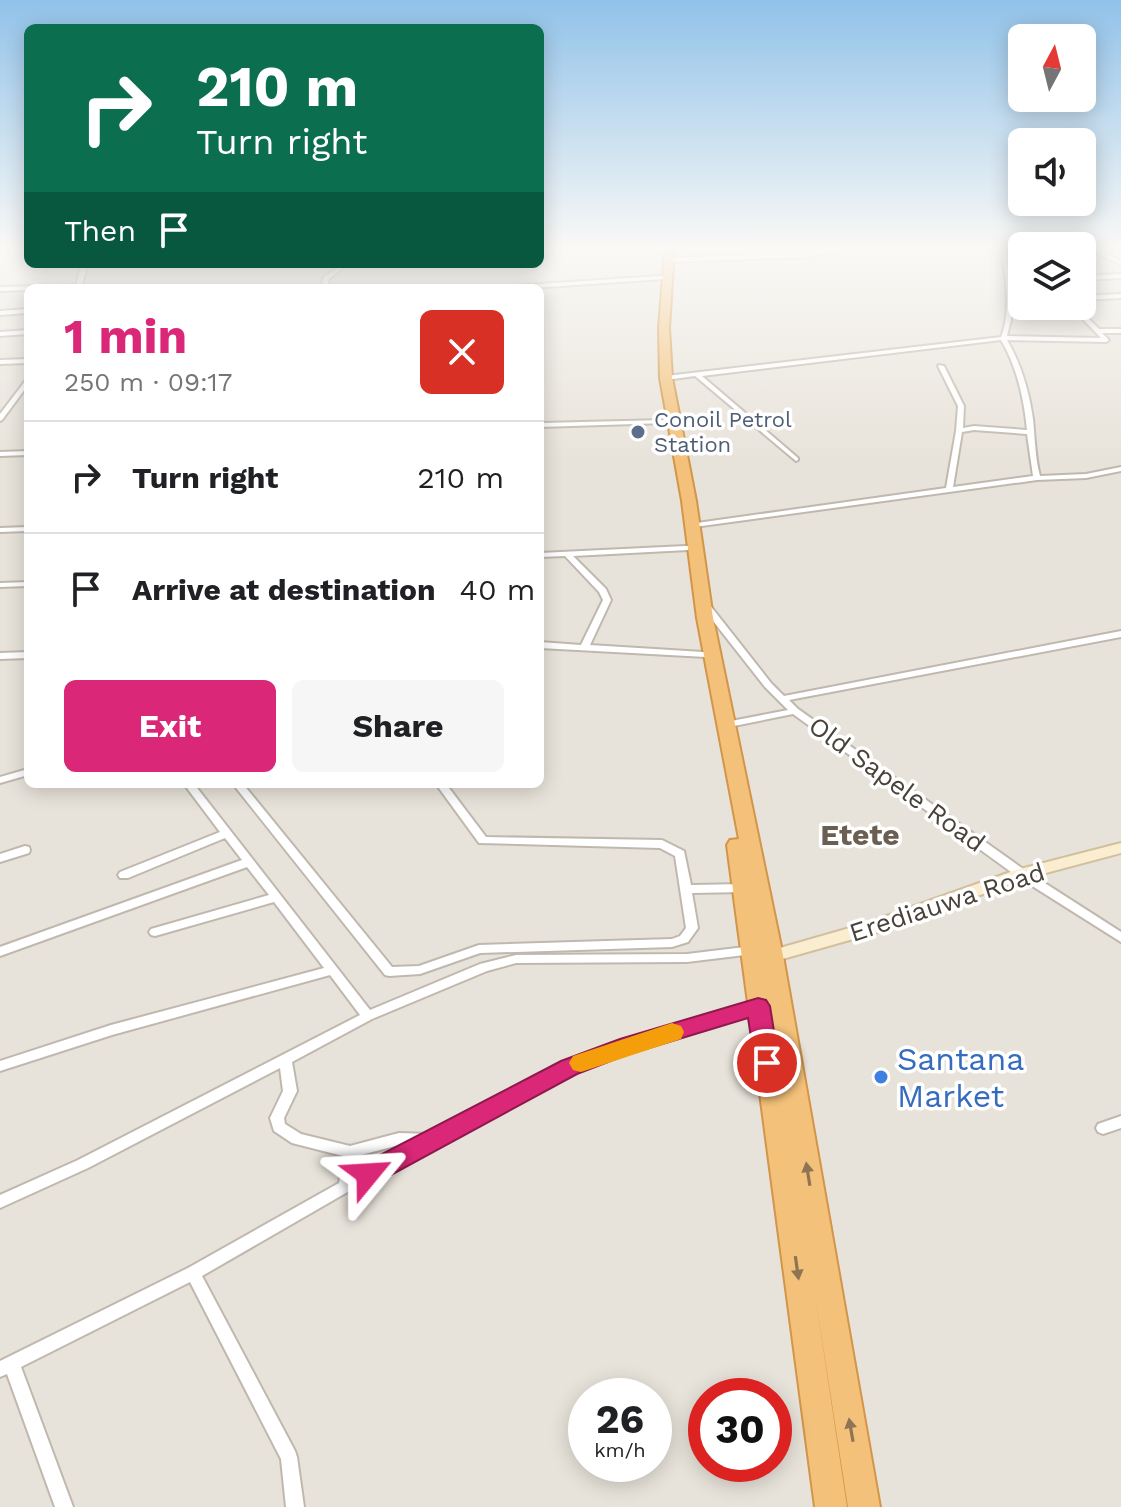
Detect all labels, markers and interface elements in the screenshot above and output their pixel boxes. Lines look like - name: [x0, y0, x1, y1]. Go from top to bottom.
- north arrow: [1008, 24, 1096, 112]
- map controls: [1008, 24, 1096, 320]
- text: 210 m: [196, 54, 358, 120]
- icon: right: [64, 56, 168, 160]
- text: Turn right: [196, 121, 367, 163]
- button: sound: [1008, 128, 1096, 216]
- icon: arrive: [152, 208, 196, 252]
- text: Then: [64, 213, 136, 248]
- button: layers: [1008, 232, 1096, 320]
- text: 1 min: [64, 308, 187, 365]
- button: close: [420, 310, 504, 394]
- text: 250 m · 09:17: [64, 367, 232, 397]
- place label: Conoil Petrol Station: [654, 407, 792, 457]
- marker: Conoil Petrol Station: [629, 423, 647, 441]
- icon: right: [64, 455, 108, 499]
- text: Turn right: [132, 460, 278, 495]
- text: 210 m: [417, 460, 504, 495]
- icon: arrive: [64, 567, 108, 611]
- text: Arrive at destination: [132, 572, 436, 607]
- text: 40 m: [460, 572, 535, 607]
- button: Exit: [64, 680, 276, 772]
- button: Share: [292, 680, 504, 772]
- street label: Old Sapele Road: [803, 710, 991, 858]
- district label: Etete: [820, 817, 900, 852]
- street label: Erediauwa Road: [846, 856, 1048, 948]
- pin: [733, 1029, 801, 1097]
- place label: Santana Market: [897, 1040, 1024, 1115]
- icon: arrive: [745, 1041, 789, 1085]
- marker: Santana Market: [872, 1068, 890, 1086]
- position arrow: [326, 1132, 410, 1216]
- one-way arrow: [801, 1161, 814, 1186]
- one-way arrow: [791, 1256, 804, 1281]
- speed limit sign: 30: [688, 1378, 792, 1482]
- text: 26: [596, 1396, 644, 1443]
- one-way arrow: [844, 1417, 856, 1442]
- text: km/h: [594, 1438, 646, 1462]

